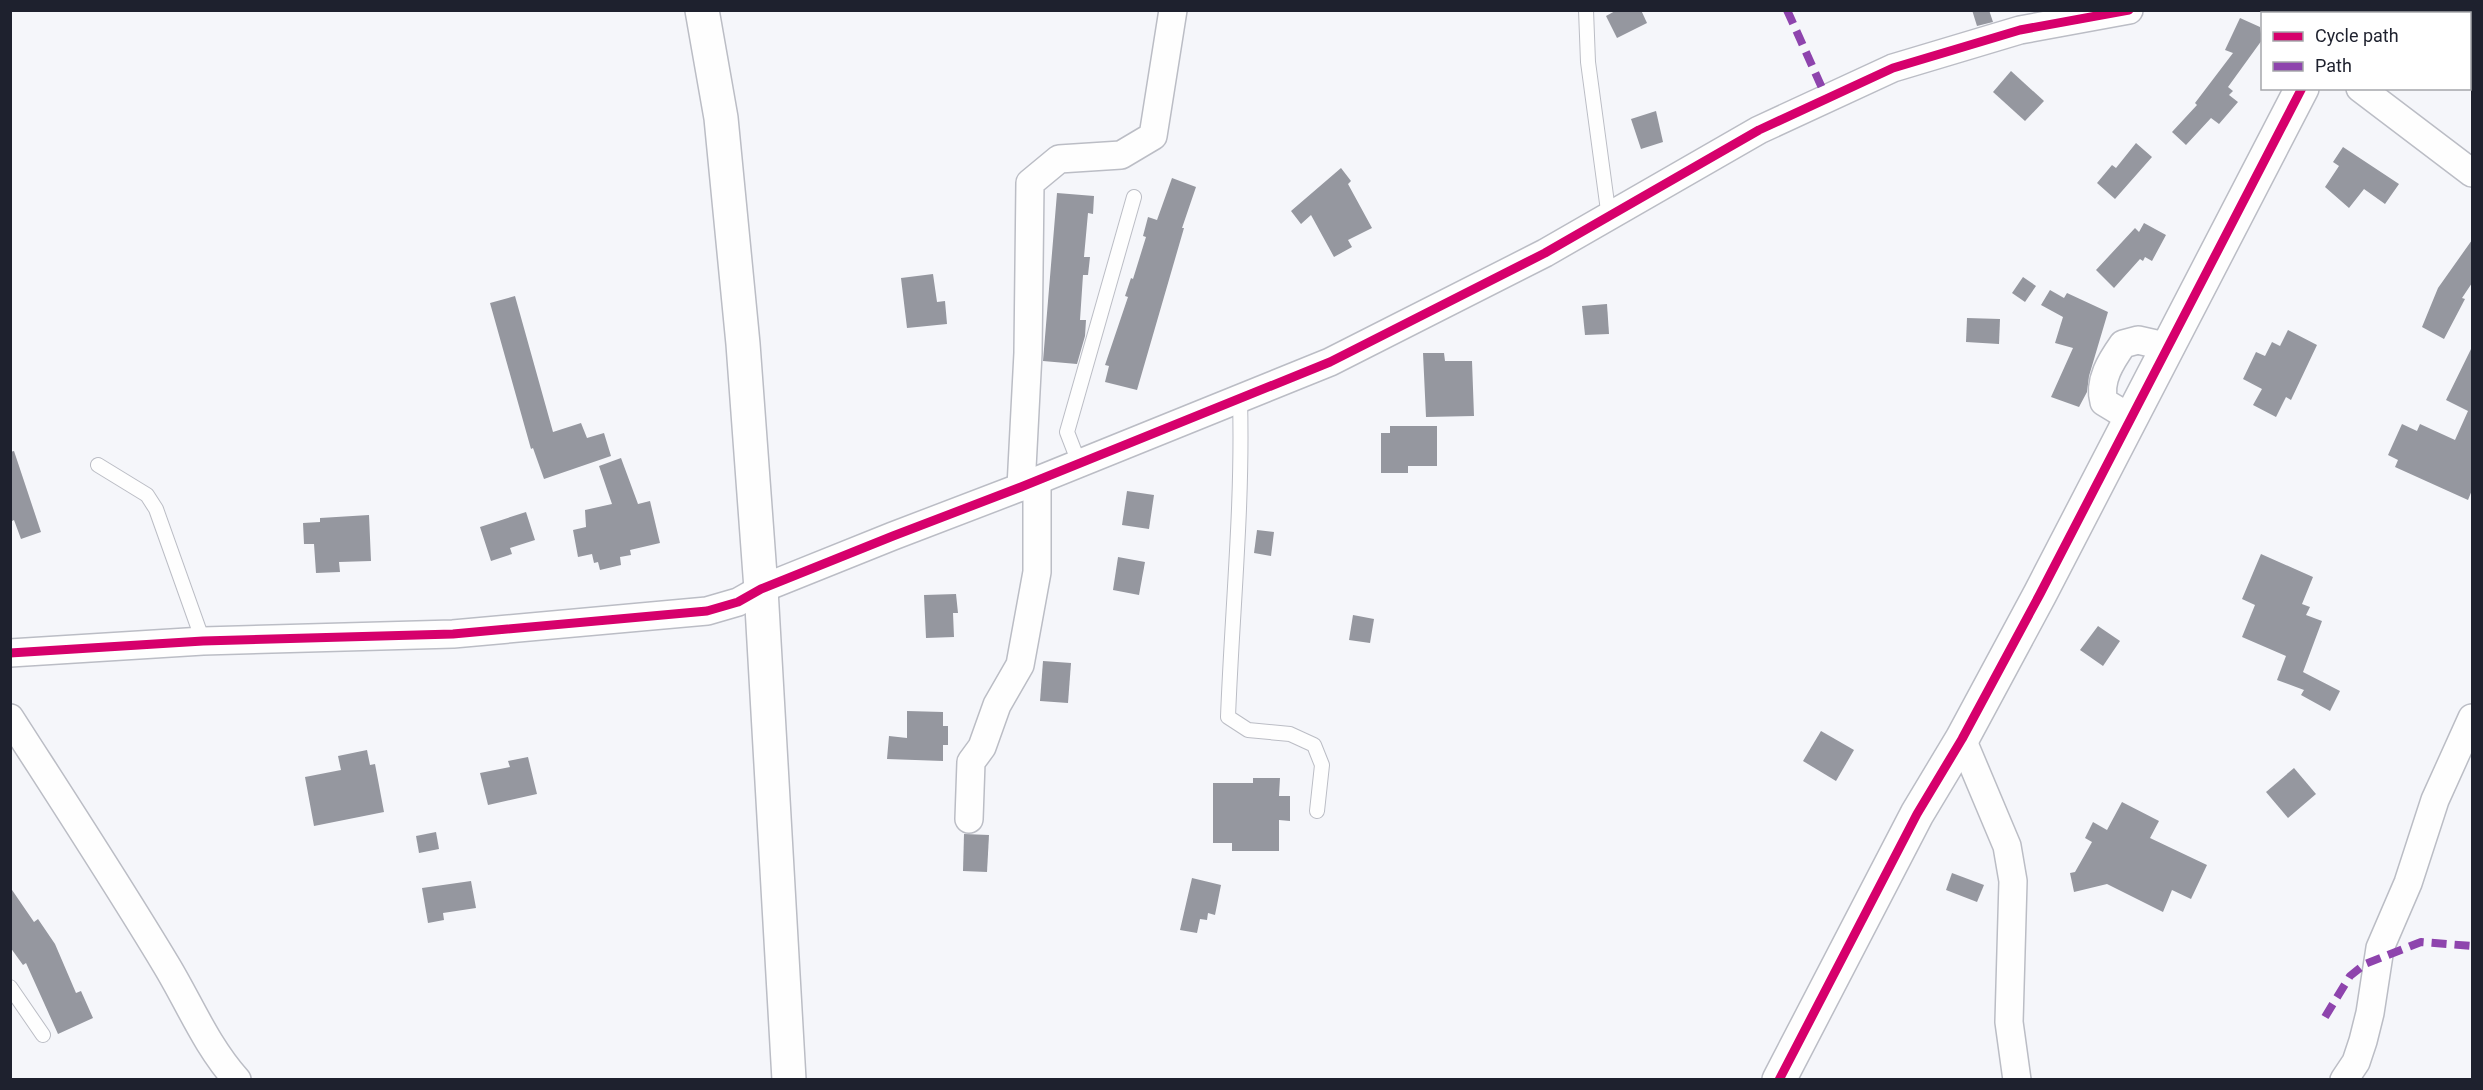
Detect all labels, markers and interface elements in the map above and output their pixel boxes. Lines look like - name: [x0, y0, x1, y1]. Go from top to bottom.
- legend: [2261, 12, 2471, 90]
- text: Cycle path: [2315, 25, 2399, 46]
- text: Path: [2315, 55, 2352, 76]

